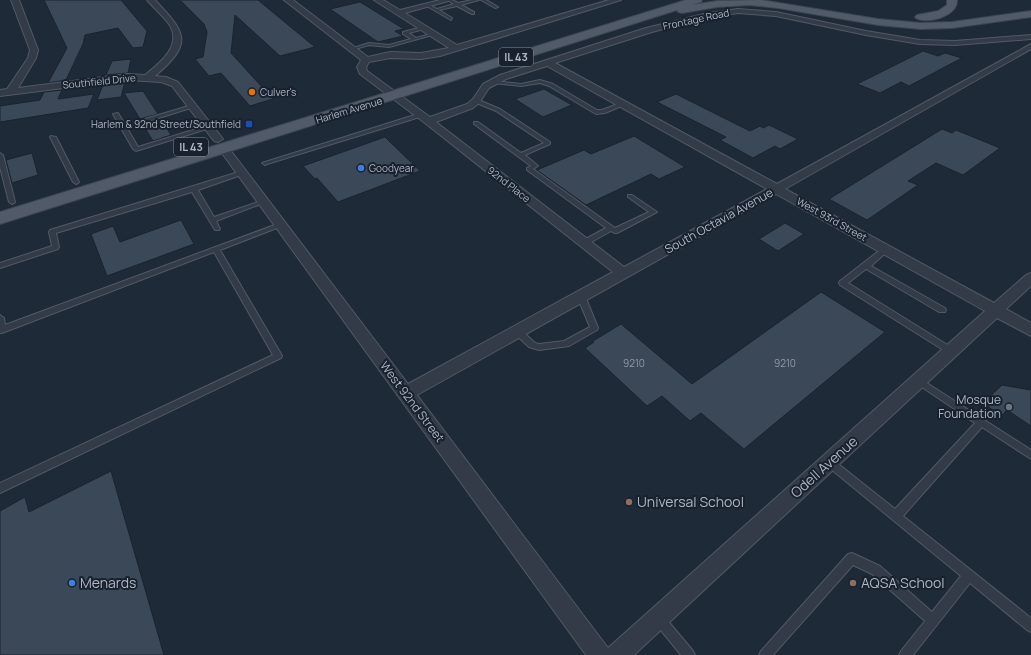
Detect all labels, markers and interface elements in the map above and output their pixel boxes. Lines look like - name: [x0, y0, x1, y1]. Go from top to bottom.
- street label: Frontage Road: [662, 5, 731, 33]
- road number: IL 43: [499, 48, 533, 66]
- street label: Southfield Drive: [62, 70, 136, 92]
- place label: Culver's: [260, 85, 296, 99]
- marker: Culver's: [247, 87, 257, 97]
- street label: Harlem Avenue: [314, 93, 384, 127]
- place label: Harlem & 92nd Street/Southfield: [91, 117, 241, 131]
- marker: Harlem & 92nd Street/Southfield: [244, 119, 254, 129]
- road number: IL 43: [174, 138, 208, 156]
- place label: Goodyear: [369, 161, 414, 175]
- marker: Goodyear: [356, 163, 366, 173]
- street label: 92nd Place: [485, 163, 533, 205]
- street label: South Octavia Avenue: [661, 184, 776, 257]
- street label: West 93rd Street: [794, 194, 870, 244]
- house number: 9210: [623, 356, 645, 370]
- house number: 9210: [774, 356, 796, 370]
- street label: West 92nd Street: [376, 358, 449, 446]
- place label: Mosque Foundation: [938, 391, 1001, 422]
- marker: Mosque Foundation: [1004, 402, 1014, 412]
- street label: Odell Avenue: [786, 432, 861, 502]
- place label: Universal School: [637, 492, 744, 511]
- marker: Universal School: [624, 497, 634, 507]
- place label: Menards: [80, 573, 136, 592]
- place label: AQSA School: [861, 573, 945, 592]
- marker: Menards: [67, 578, 77, 588]
- marker: AQSA School: [848, 578, 858, 588]

